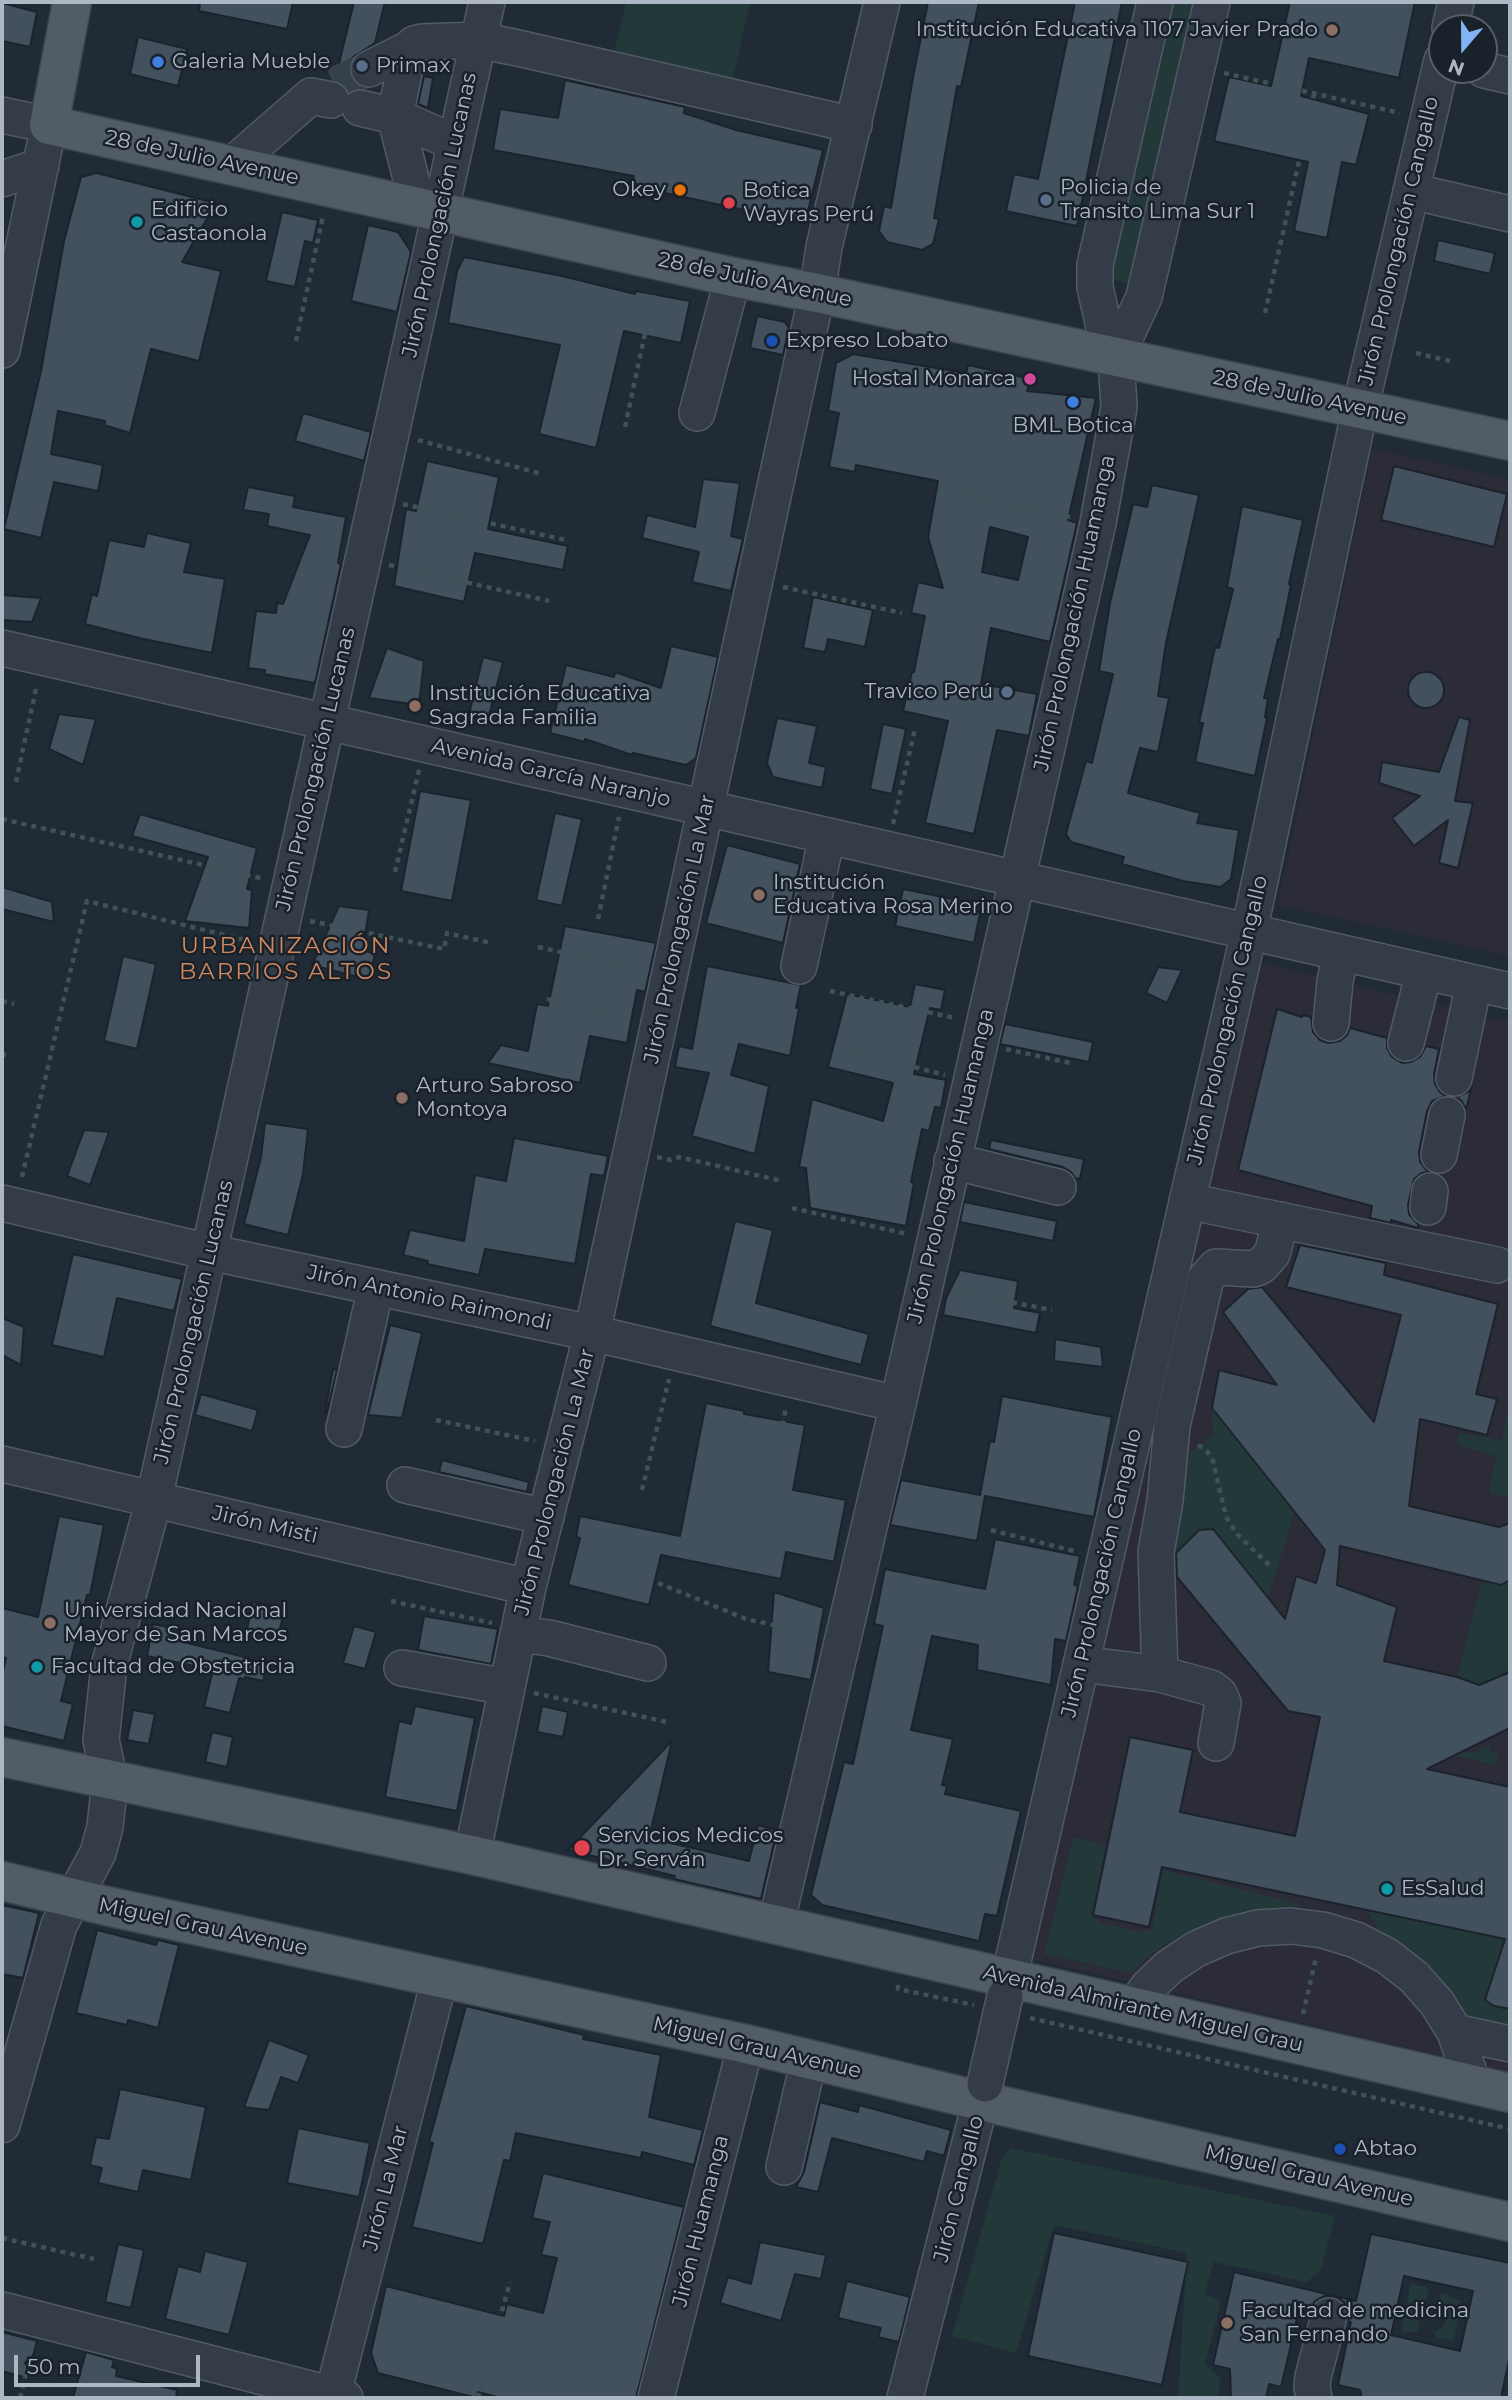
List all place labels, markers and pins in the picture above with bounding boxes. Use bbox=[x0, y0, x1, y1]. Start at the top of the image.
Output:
place label: Institución Educativa 1107 Javier Prado bbox=[916, 17, 1318, 43]
marker: Institución Educativa 1107 Javier Prado bbox=[1324, 22, 1340, 38]
place label: Galeria Mueble bbox=[172, 49, 330, 75]
place label: Primax bbox=[376, 53, 450, 79]
marker: Galeria Mueble bbox=[150, 54, 166, 70]
marker: Primax bbox=[354, 58, 370, 74]
place label: Policia de Transito Lima Sur 1 bbox=[1060, 175, 1255, 225]
place label: Okey bbox=[612, 177, 666, 203]
place label: Botica Wayras Perú bbox=[743, 178, 874, 228]
marker: Okey bbox=[672, 182, 688, 198]
marker: Policia de Transito Lima Sur 1 bbox=[1038, 192, 1054, 208]
marker: Botica Wayras Perú bbox=[721, 195, 737, 211]
place label: Edificio Castaonola bbox=[151, 197, 267, 247]
marker: Edificio Castaonola bbox=[129, 214, 145, 230]
place label: Expreso Lobato bbox=[786, 328, 948, 354]
marker: Expreso Lobato bbox=[764, 333, 780, 349]
place label: Hostal Monarca bbox=[852, 366, 1016, 392]
marker: Hostal Monarca bbox=[1022, 371, 1038, 387]
marker: BML Botica bbox=[1065, 394, 1081, 410]
place label: BML Botica bbox=[1012, 413, 1134, 439]
place label: Travico Perú bbox=[864, 679, 993, 705]
place label: Institución Educativa Sagrada Familia bbox=[429, 681, 651, 731]
marker: Travico Perú bbox=[999, 684, 1015, 700]
marker: Institución Educativa Sagrada Familia bbox=[407, 698, 423, 714]
place label: Institución Educativa Rosa Merino bbox=[773, 870, 1013, 920]
marker: Institución Educativa Rosa Merino bbox=[751, 887, 767, 903]
place label: Arturo Sabroso Montoya bbox=[416, 1073, 574, 1123]
marker: Arturo Sabroso Montoya bbox=[394, 1090, 410, 1106]
place label: Universidad Nacional Mayor de San Marcos bbox=[64, 1598, 287, 1648]
marker: Universidad Nacional Mayor de San Marcos bbox=[42, 1615, 58, 1631]
place label: Facultad de Obstetricia bbox=[51, 1654, 295, 1680]
marker: Facultad de Obstetricia bbox=[29, 1659, 45, 1675]
place label: Servicios Medicos Dr. Serván bbox=[598, 1823, 783, 1873]
marker: Servicios Medicos Dr. Serván bbox=[572, 1838, 592, 1858]
place label: EsSalud bbox=[1401, 1876, 1484, 1902]
marker: EsSalud bbox=[1379, 1881, 1395, 1897]
place label: Abtao bbox=[1354, 2136, 1417, 2162]
marker: Abtao bbox=[1332, 2141, 1348, 2157]
place label: Facultad de medicina San Fernando bbox=[1241, 2298, 1469, 2348]
marker: Facultad de medicina San Fernando bbox=[1219, 2315, 1235, 2331]

